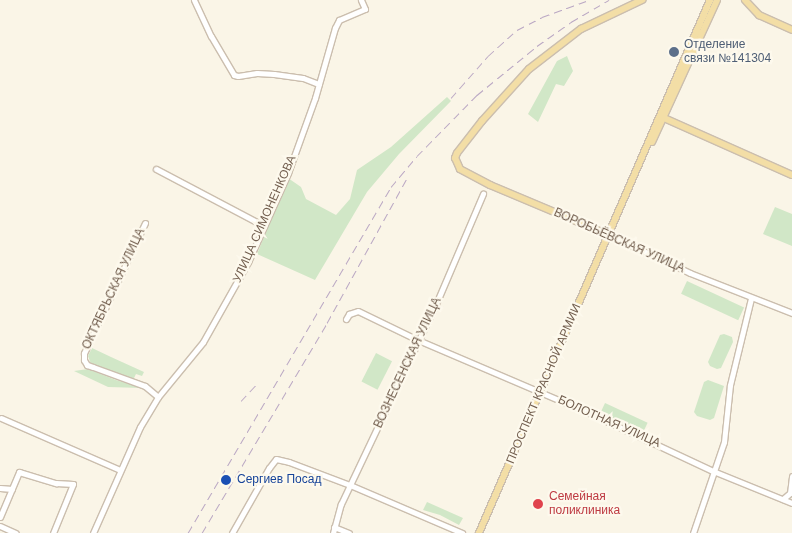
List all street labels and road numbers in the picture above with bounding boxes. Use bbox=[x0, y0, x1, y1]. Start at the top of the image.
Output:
street label: УЛИЦА СИМОНЕНКОВА bbox=[230, 153, 300, 285]
street label: ВОРОБЬЁВСКАЯ УЛИЦА bbox=[551, 206, 687, 276]
street label: ОКТЯБРЬСКАЯ УЛИЦА bbox=[80, 226, 148, 352]
street label: ВОЗНЕСЕНСКАЯ УЛИЦА bbox=[371, 295, 445, 431]
street label: ПРОСПЕКТ КРАСНОЙ АРМИИ bbox=[504, 302, 584, 466]
street label: БОЛОТНАЯ УЛИЦА bbox=[555, 393, 663, 451]

